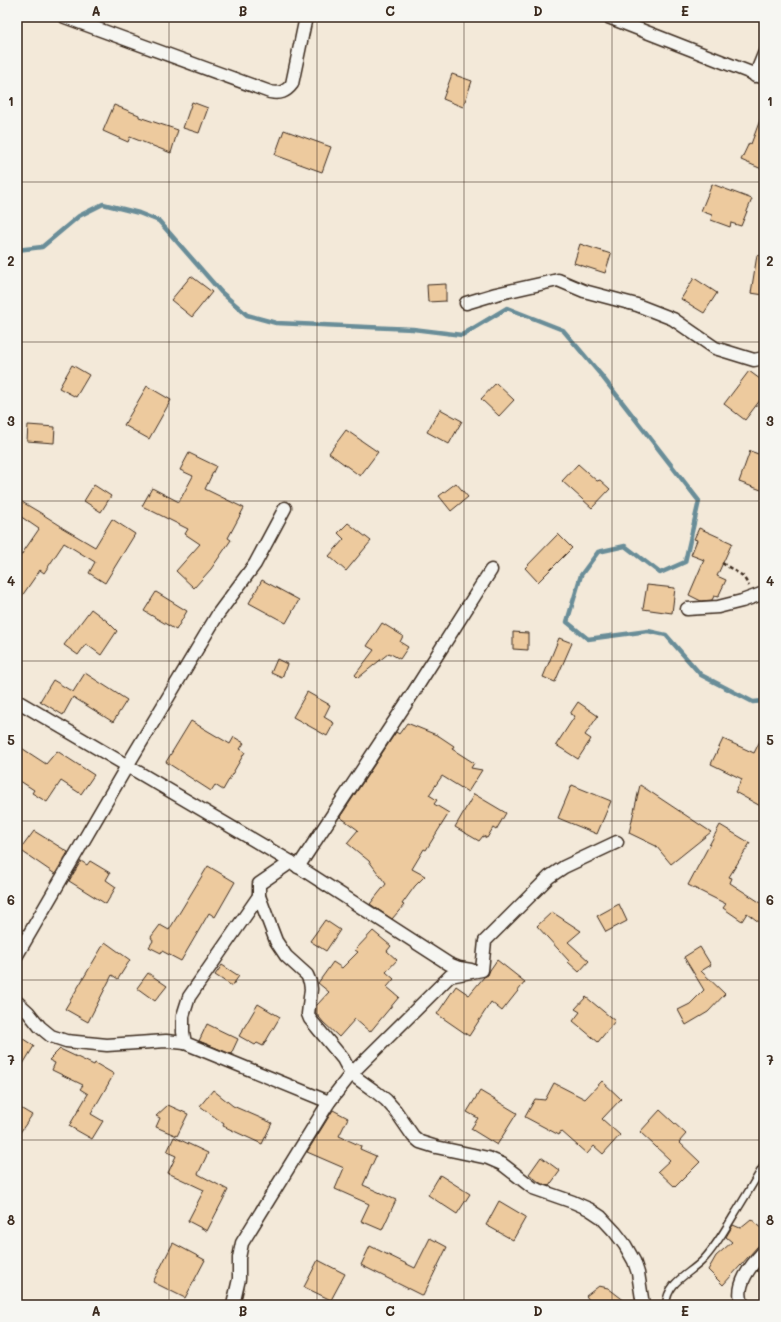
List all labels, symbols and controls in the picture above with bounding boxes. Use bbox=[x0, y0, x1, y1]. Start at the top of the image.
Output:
text: A bbox=[91, 2, 101, 19]
text: B bbox=[239, 2, 248, 19]
text: C bbox=[385, 2, 395, 19]
text: D bbox=[533, 2, 543, 19]
text: E bbox=[681, 2, 689, 19]
text: 1 bbox=[8, 92, 14, 109]
text: 1 bbox=[767, 92, 773, 109]
text: 2 bbox=[7, 252, 15, 269]
text: 2 bbox=[766, 252, 774, 269]
text: 3 bbox=[7, 412, 15, 429]
text: 3 bbox=[766, 412, 774, 429]
text: 4 bbox=[7, 572, 15, 589]
text: 4 bbox=[766, 572, 774, 589]
text: 5 bbox=[7, 731, 15, 748]
text: 5 bbox=[766, 731, 774, 748]
text: 6 bbox=[7, 891, 15, 908]
text: 6 bbox=[766, 891, 774, 908]
text: 7 bbox=[7, 1051, 15, 1068]
text: 7 bbox=[766, 1051, 774, 1068]
text: 8 bbox=[7, 1211, 15, 1228]
text: 8 bbox=[766, 1211, 774, 1228]
text: A bbox=[91, 1302, 101, 1319]
text: B bbox=[239, 1302, 248, 1319]
text: C bbox=[385, 1302, 395, 1319]
text: D bbox=[533, 1302, 543, 1319]
text: E bbox=[681, 1302, 689, 1319]

